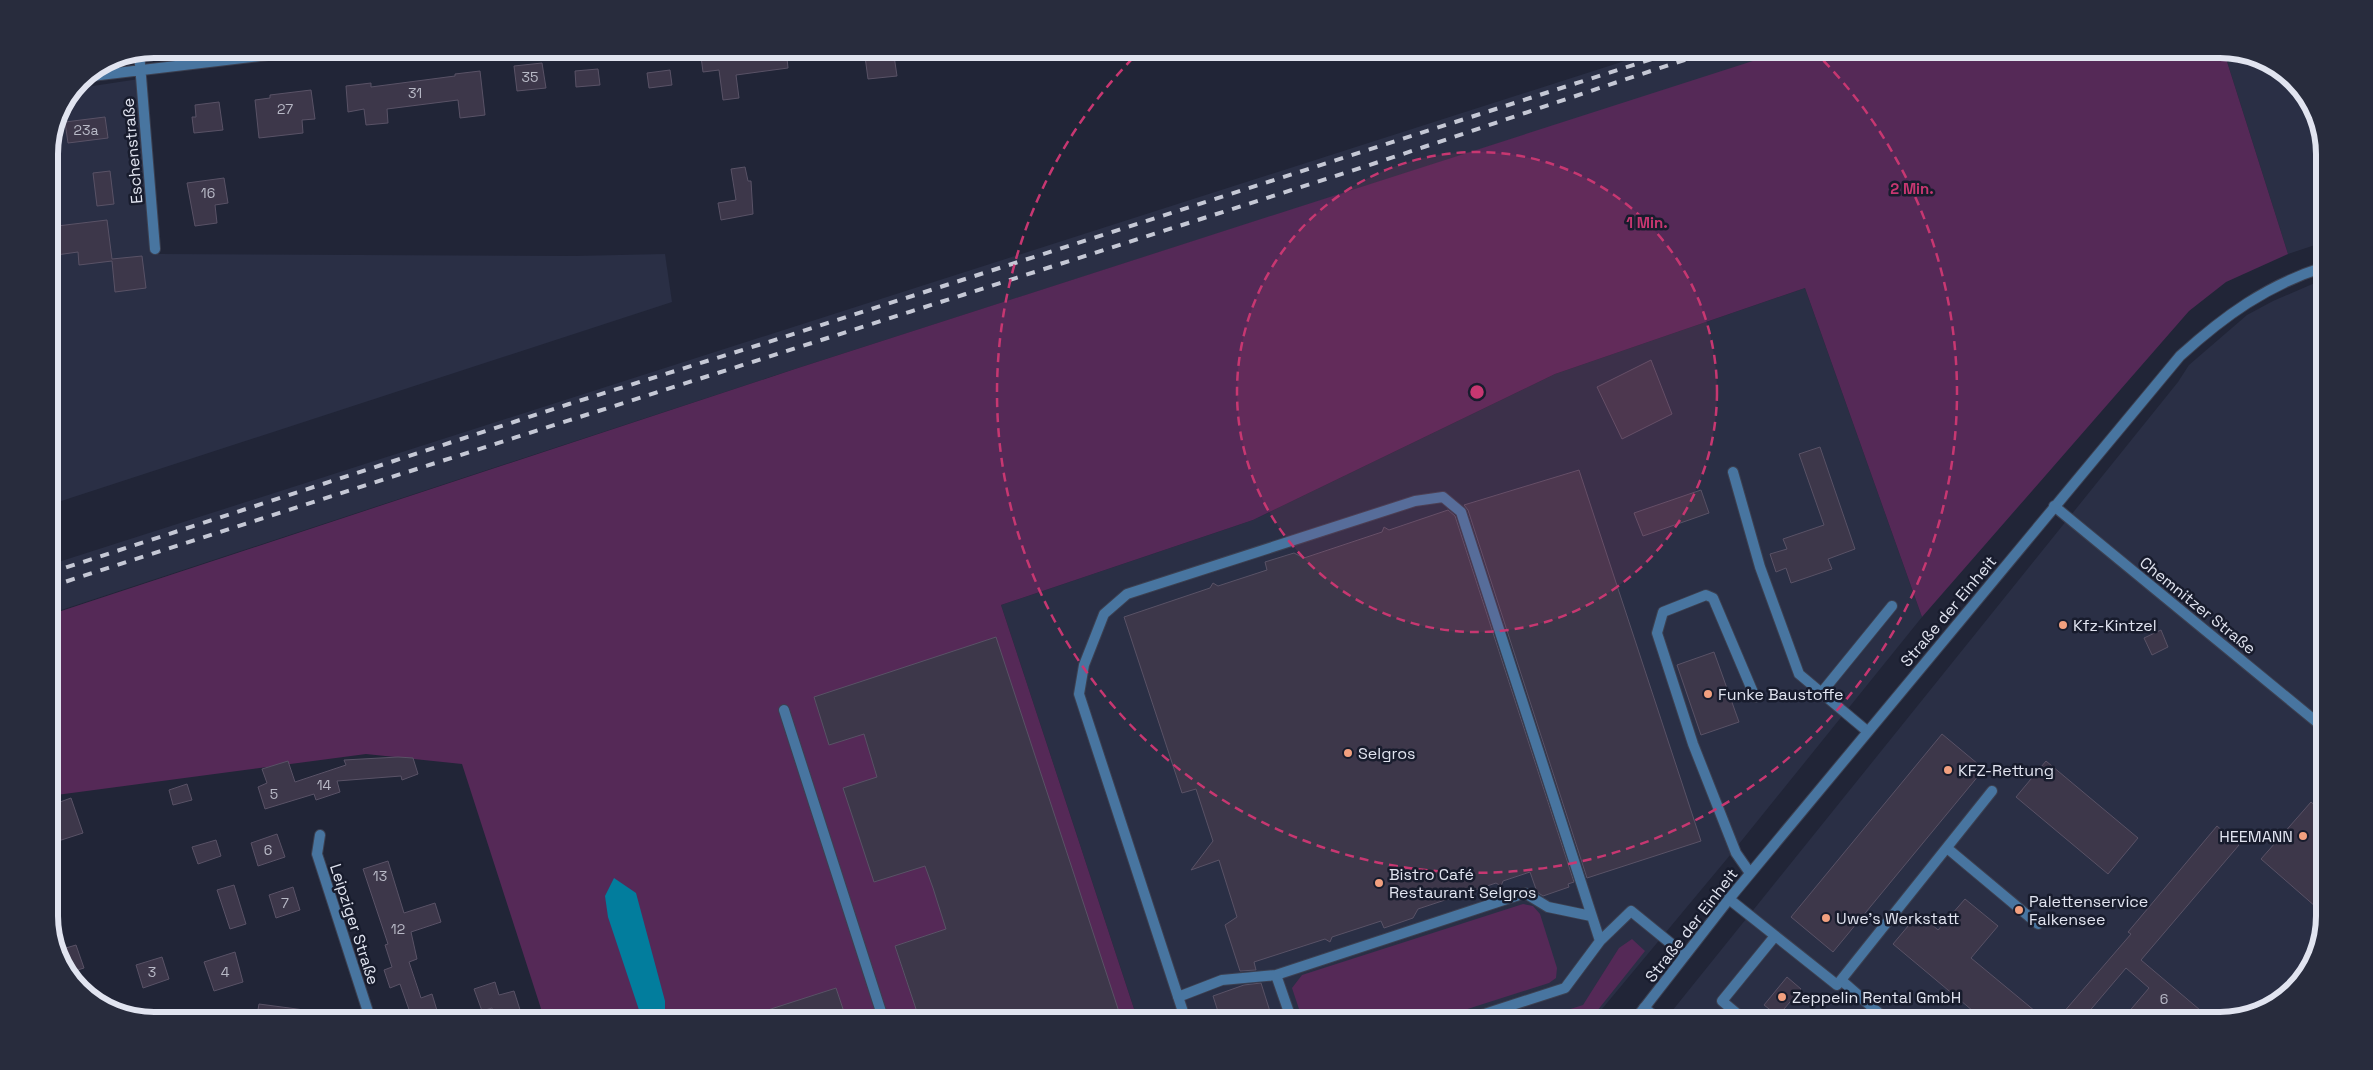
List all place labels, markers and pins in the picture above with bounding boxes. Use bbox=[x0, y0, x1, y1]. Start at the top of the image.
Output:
centre of rings bbox=[1468, 383, 1486, 401]
place label: Kfz-Kintzel bbox=[2073, 615, 2157, 636]
marker: Kfz-Kintzel bbox=[2057, 619, 2069, 631]
place label: Funke Baustoffe bbox=[1718, 684, 1844, 705]
marker: Funke Baustoffe bbox=[1702, 688, 1714, 700]
place label: Selgros bbox=[1358, 743, 1416, 764]
marker: Selgros bbox=[1342, 747, 1354, 759]
place label: KFZ-Rettung bbox=[1958, 760, 2054, 781]
marker: KFZ-Rettung bbox=[1942, 764, 1954, 776]
place label: HEEMANN bbox=[2219, 826, 2293, 847]
marker: HEEMANN bbox=[2297, 830, 2309, 842]
place label: Bistro Café Restaurant Selgros bbox=[1389, 864, 1536, 903]
marker: Bistro Café Restaurant Selgros bbox=[1373, 877, 1385, 889]
place label: Palettenservice Falkensee bbox=[2029, 891, 2148, 930]
marker: Palettenservice Falkensee bbox=[2013, 904, 2025, 916]
place label: Uwe's Werkstatt bbox=[1836, 908, 1960, 929]
marker: Uwe's Werkstatt bbox=[1820, 912, 1832, 924]
place label: Zeppelin Rental GmbH bbox=[1792, 987, 1961, 1008]
marker: Zeppelin Rental GmbH bbox=[1776, 991, 1788, 1003]

